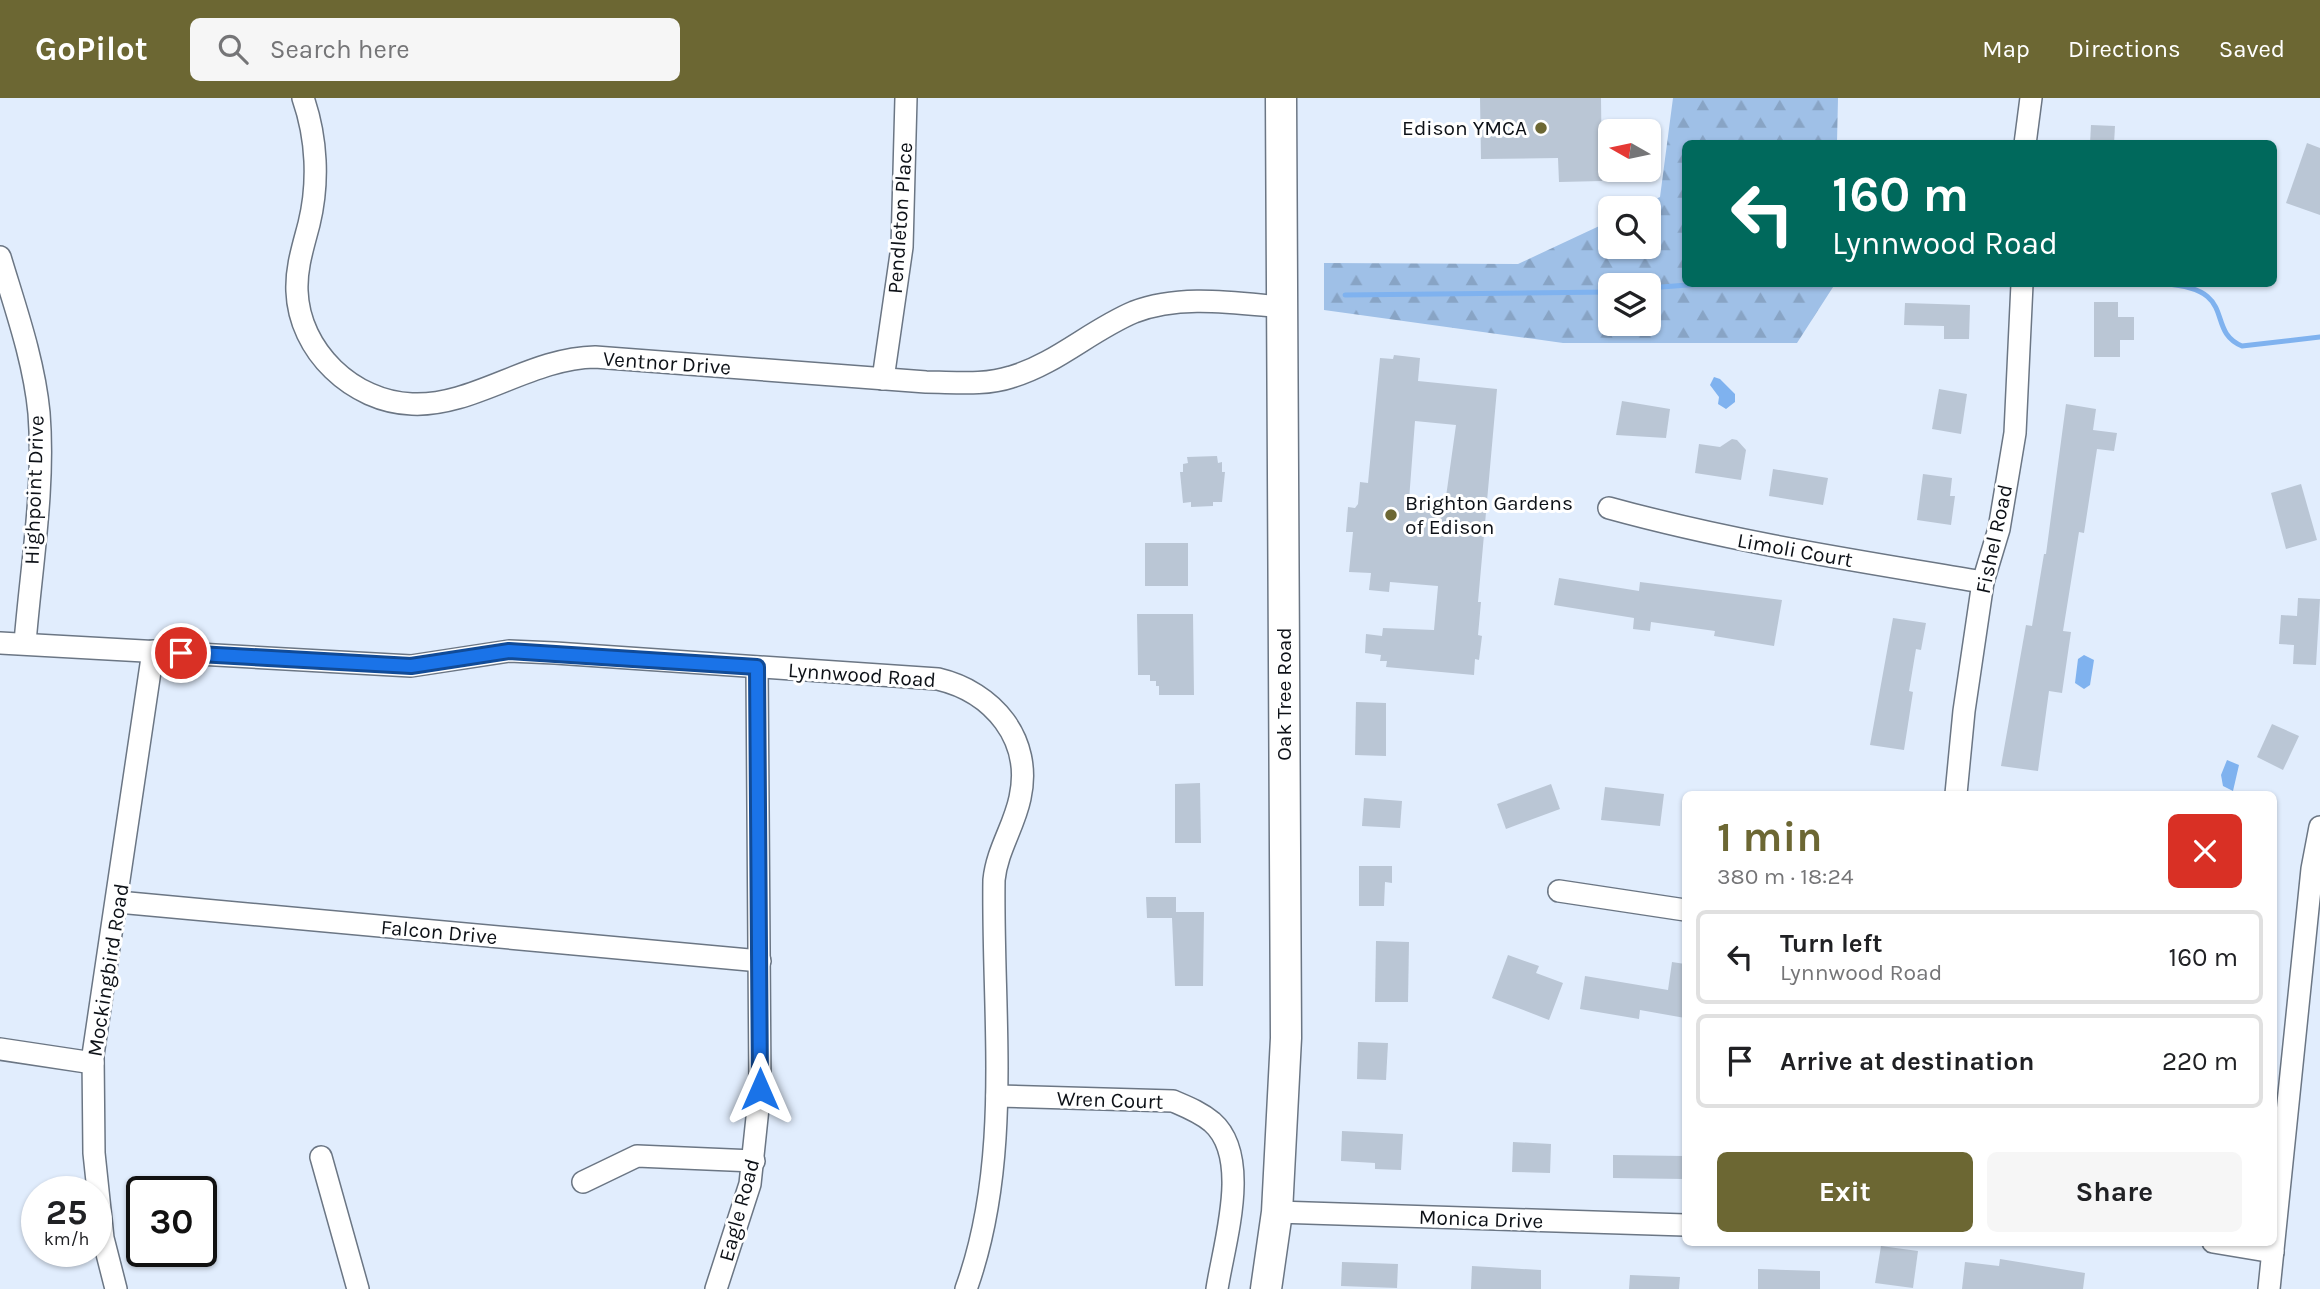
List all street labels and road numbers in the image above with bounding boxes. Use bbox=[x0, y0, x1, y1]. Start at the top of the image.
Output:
street label: Pendleton Place bbox=[883, 141, 917, 295]
street label: Ventnor Drive bbox=[602, 347, 732, 379]
street label: Highpoint Drive bbox=[19, 415, 49, 565]
street label: Fishel Road bbox=[1971, 482, 2017, 596]
street label: Limoli Court bbox=[1735, 528, 1855, 572]
street label: Oak Tree Road bbox=[1272, 627, 1296, 761]
street label: Lynnwood Road bbox=[787, 658, 937, 692]
street label: Mockingbird Road bbox=[82, 882, 134, 1058]
street label: Falcon Drive bbox=[380, 915, 498, 949]
street label: Wren Court bbox=[1056, 1086, 1164, 1114]
street label: Eagle Road bbox=[714, 1156, 764, 1264]
street label: Monica Drive bbox=[1418, 1205, 1544, 1233]

